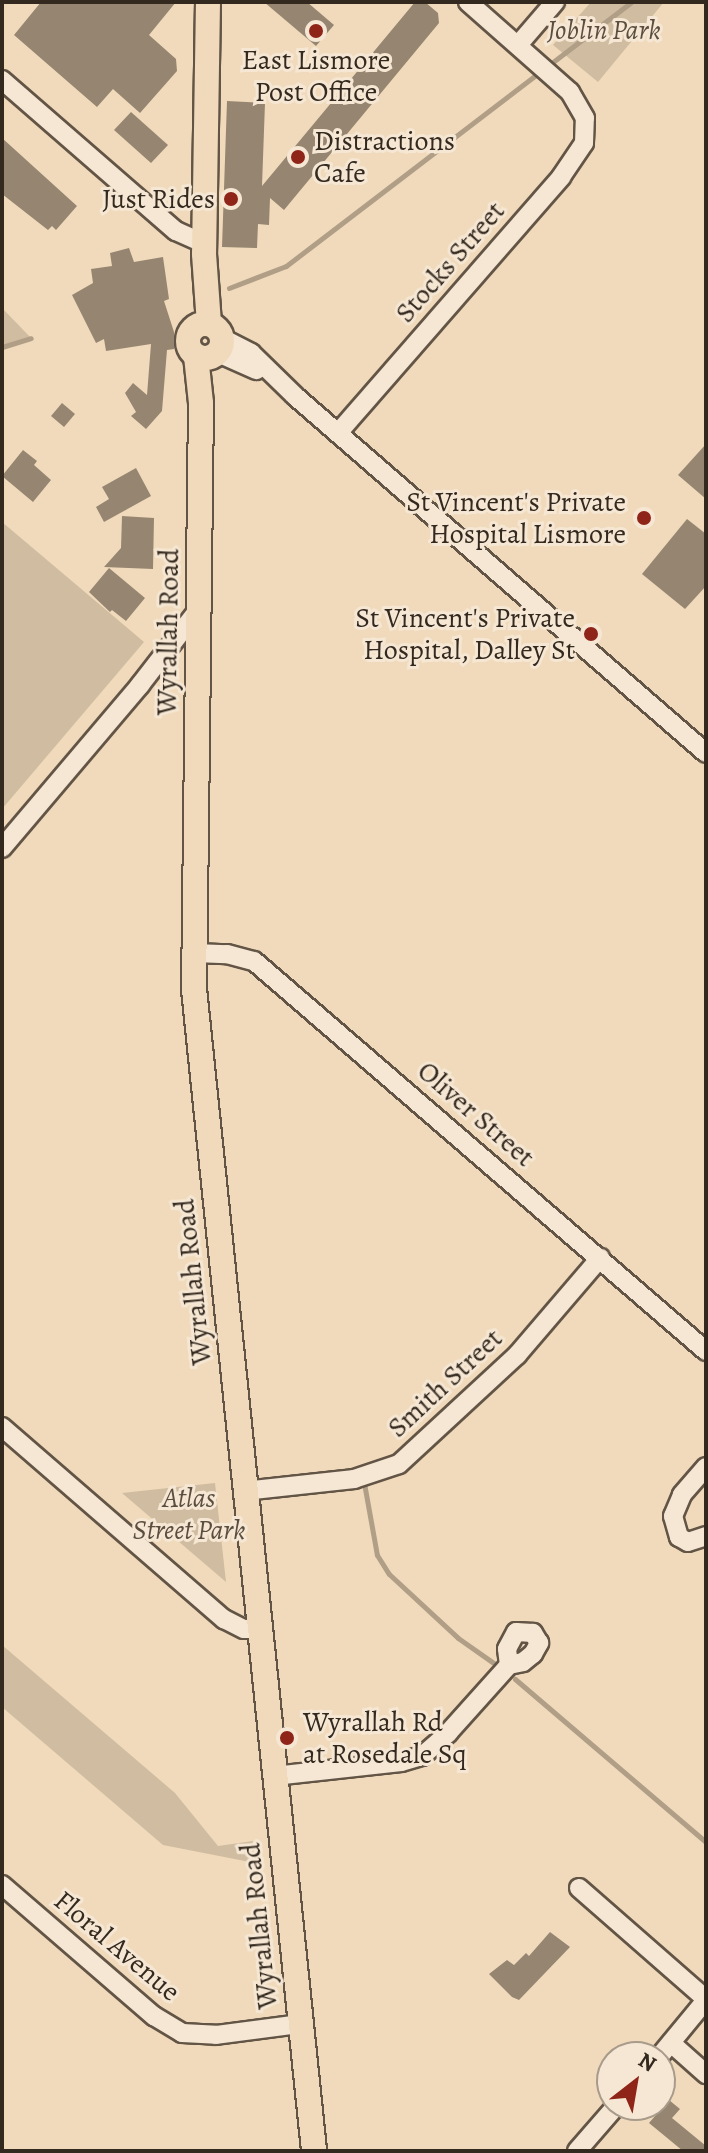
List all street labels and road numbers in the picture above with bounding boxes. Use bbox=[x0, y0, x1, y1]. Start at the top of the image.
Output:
street label: Stocks Street bbox=[388, 195, 512, 329]
street label: Wyrallah Road bbox=[150, 548, 186, 716]
street label: Oliver Street bbox=[411, 1054, 541, 1174]
street label: Wyrallah Road bbox=[168, 1197, 218, 1367]
street label: Smith Street bbox=[381, 1321, 509, 1445]
street label: Wyrallah Road bbox=[234, 1841, 284, 2011]
street label: Floral Avenue bbox=[47, 1884, 187, 2008]

